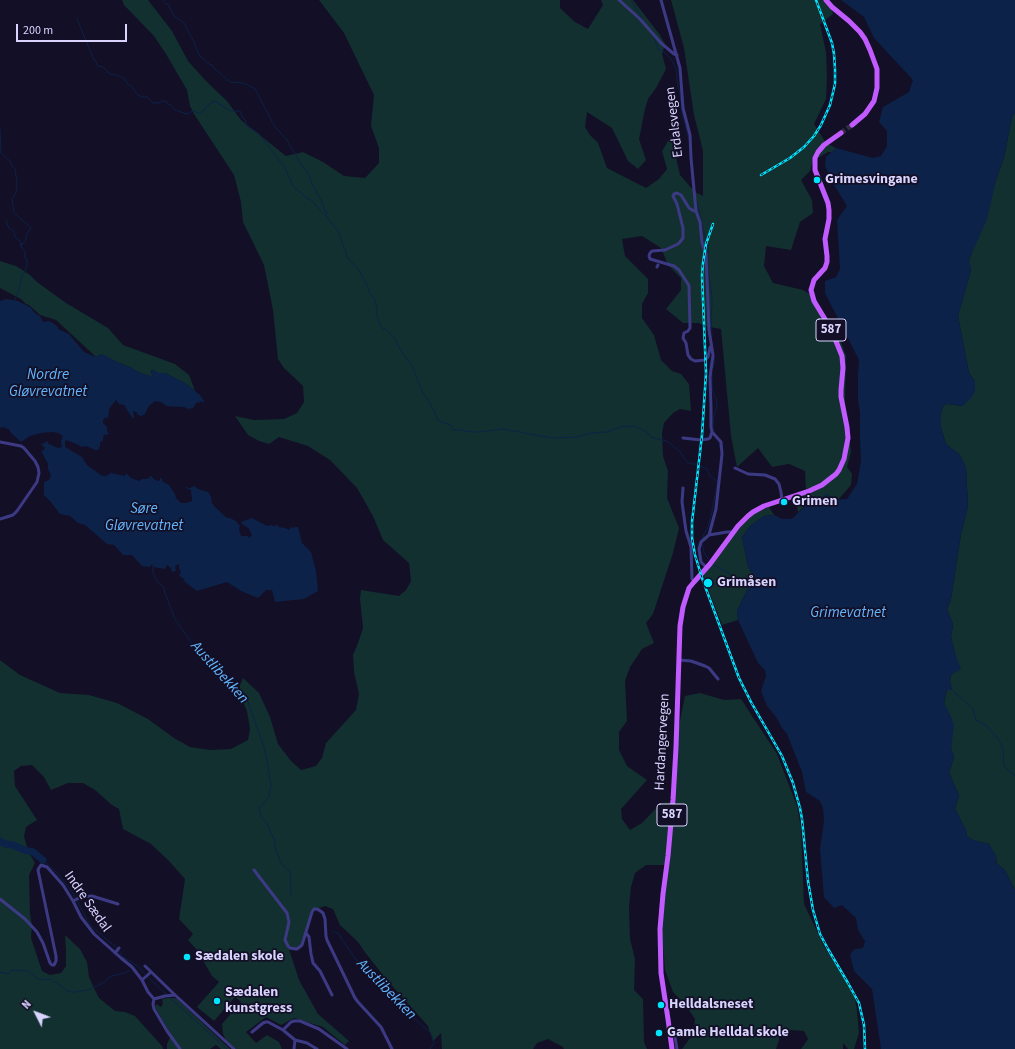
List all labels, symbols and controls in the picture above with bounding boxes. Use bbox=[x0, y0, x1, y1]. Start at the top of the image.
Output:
scale bar bbox=[18, 16, 129, 42]
text: 200 m bbox=[23, 22, 53, 39]
street label: Erdalsvegen bbox=[662, 86, 688, 158]
place label: Grimesvingane bbox=[825, 172, 918, 188]
marker: Grimesvingane bbox=[812, 175, 822, 185]
road number: 587 bbox=[816, 319, 846, 341]
water label: Nordre Gløvrevatnet bbox=[9, 367, 87, 402]
place label: Grimen bbox=[792, 494, 838, 510]
marker: Grimen bbox=[779, 497, 789, 507]
water label: Søre Gløvrevatnet bbox=[105, 501, 183, 536]
place label: Grimåsen bbox=[717, 575, 776, 591]
marker: Grimåsen bbox=[702, 577, 714, 589]
water label: Grimevatnet bbox=[810, 605, 886, 623]
water label: Austlibekken bbox=[186, 638, 252, 708]
street label: Hardangervegen bbox=[652, 693, 674, 791]
road number: 587 bbox=[657, 804, 687, 826]
street label: Indre Sædal bbox=[60, 868, 114, 936]
place label: Sædalen skole bbox=[195, 949, 284, 965]
marker: Sædalen skole bbox=[182, 952, 192, 962]
water label: Austlibekken bbox=[352, 956, 420, 1024]
place label: Sædalen kunstgress bbox=[225, 985, 292, 1018]
north arrow bbox=[16, 993, 56, 1033]
marker: Sædalen kunstgress bbox=[212, 996, 222, 1006]
text: N bbox=[19, 997, 35, 1012]
place label: Helldalsneset bbox=[669, 997, 753, 1013]
marker: Helldalsneset bbox=[656, 1000, 666, 1010]
place label: Gamle Helldal skole bbox=[667, 1025, 789, 1041]
marker: Gamle Helldal skole bbox=[654, 1028, 664, 1038]

